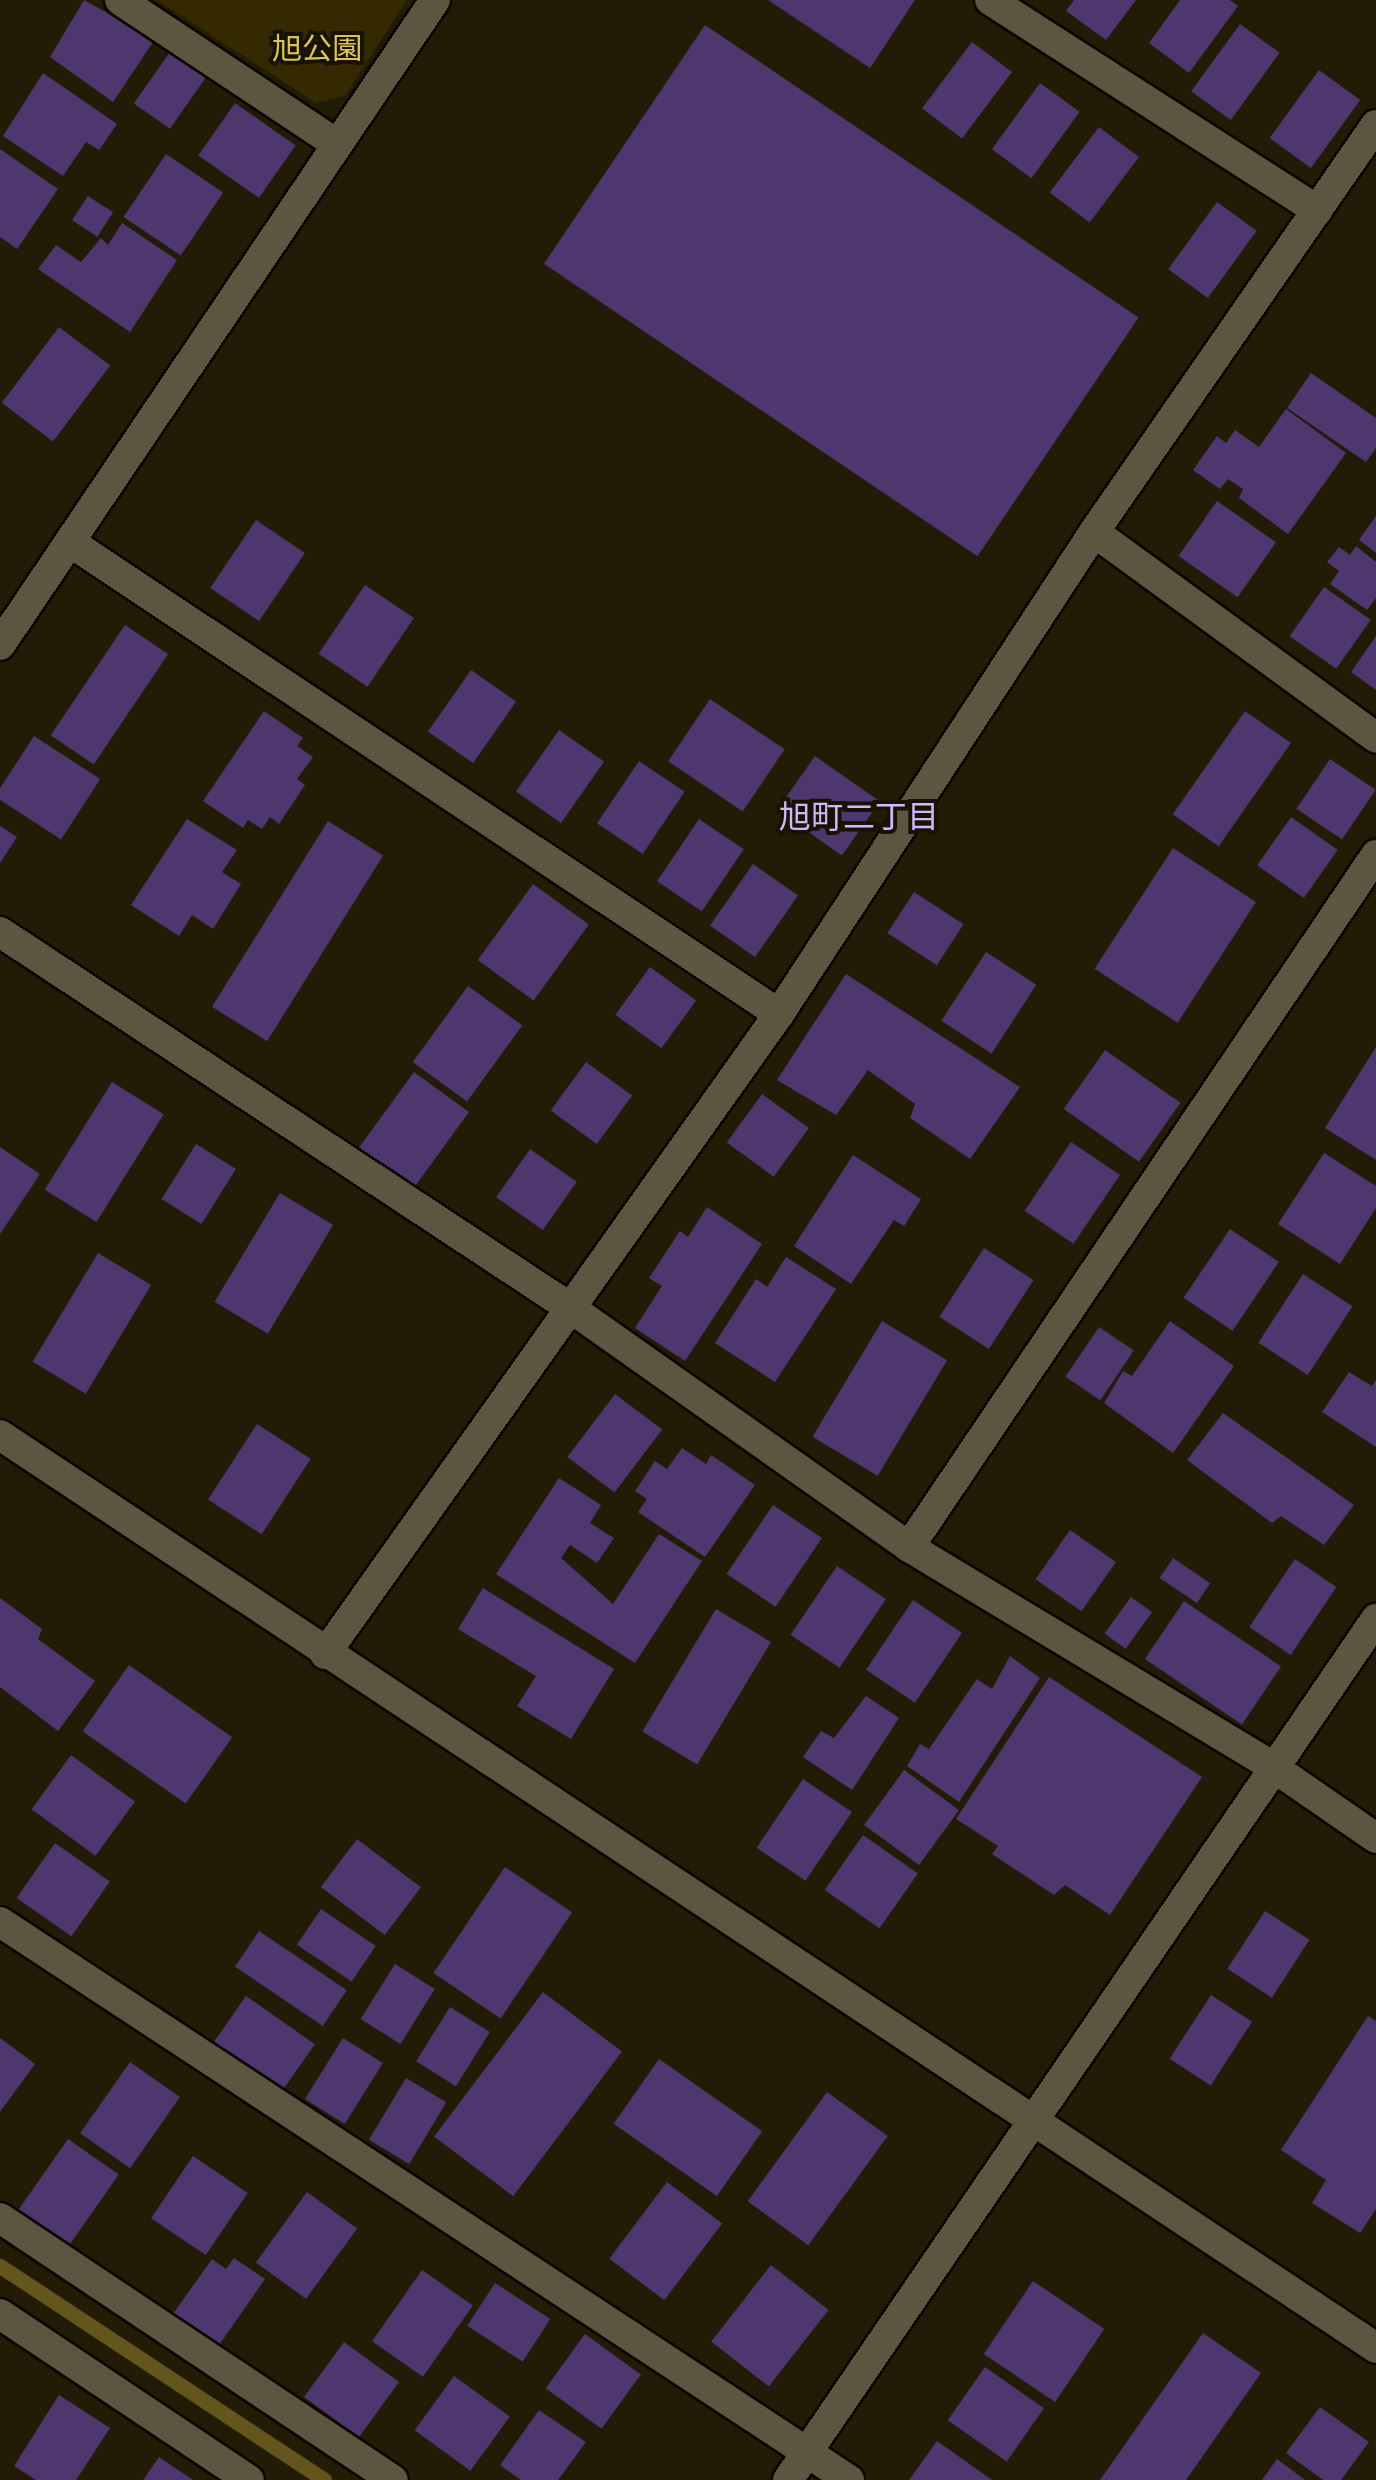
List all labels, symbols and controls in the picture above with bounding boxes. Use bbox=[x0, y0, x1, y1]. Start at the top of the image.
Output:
park label: 旭公園 bbox=[272, 30, 362, 66]
district label: 旭町二丁目 bbox=[779, 798, 939, 836]

